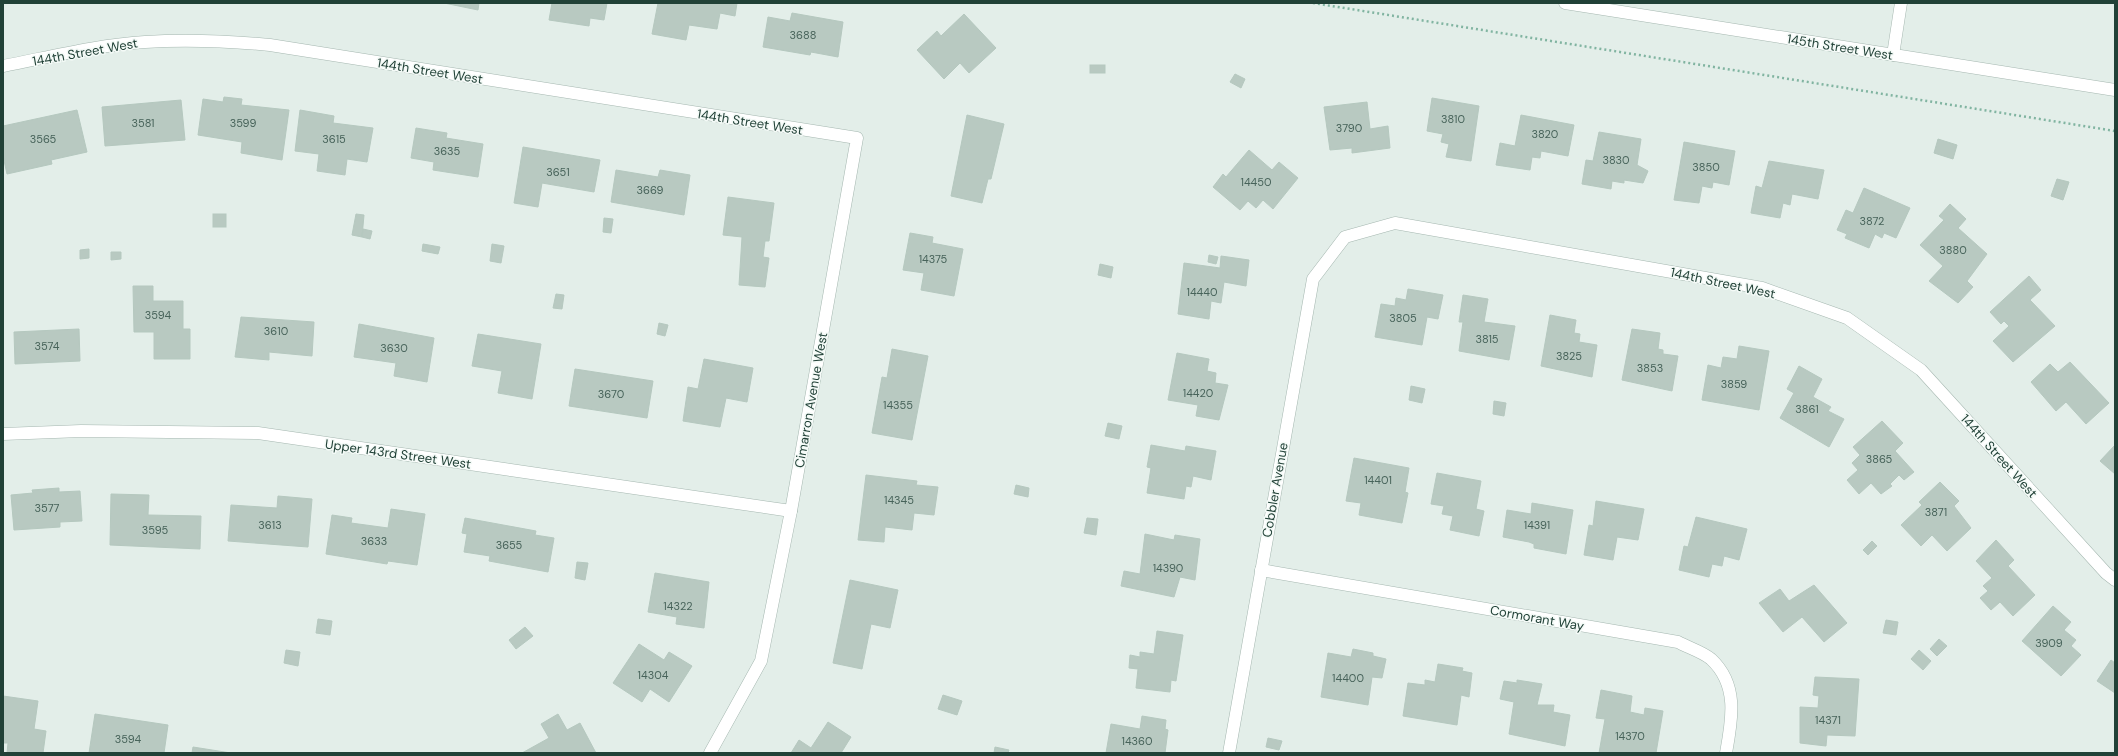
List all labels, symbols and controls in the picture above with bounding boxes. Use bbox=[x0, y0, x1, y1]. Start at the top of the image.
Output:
house number: 3688 bbox=[790, 28, 816, 42]
street label: 145th Street West bbox=[1786, 30, 1894, 64]
street label: 144th Street West bbox=[31, 34, 139, 70]
street label: 144th Street West bbox=[376, 54, 484, 88]
street label: 144th Street West bbox=[696, 105, 804, 139]
house number: 3810 bbox=[1441, 112, 1465, 126]
house number: 3581 bbox=[131, 116, 155, 130]
house number: 3599 bbox=[230, 116, 256, 130]
house number: 3790 bbox=[1336, 121, 1362, 135]
house number: 3820 bbox=[1532, 127, 1558, 141]
house number: 3565 bbox=[30, 132, 57, 146]
house number: 3615 bbox=[322, 132, 346, 146]
house number: 3635 bbox=[434, 144, 461, 158]
house number: 3830 bbox=[1602, 153, 1630, 167]
house number: 3850 bbox=[1692, 160, 1720, 174]
house number: 3651 bbox=[546, 165, 570, 179]
house number: 14450 bbox=[1240, 175, 1272, 189]
house number: 3669 bbox=[636, 183, 664, 197]
house number: 3872 bbox=[1860, 214, 1884, 228]
house number: 3880 bbox=[1939, 243, 1967, 257]
house number: 14375 bbox=[919, 252, 948, 266]
street label: 144th Street West bbox=[1669, 264, 1777, 302]
house number: 14440 bbox=[1187, 285, 1218, 299]
house number: 3594 bbox=[145, 308, 172, 322]
house number: 3805 bbox=[1389, 311, 1417, 325]
house number: 3610 bbox=[264, 324, 288, 338]
street label: Cimarron Avenue West bbox=[791, 331, 831, 469]
house number: 3815 bbox=[1475, 332, 1499, 346]
house number: 3574 bbox=[35, 339, 60, 353]
house number: 3630 bbox=[380, 341, 408, 355]
house number: 3825 bbox=[1556, 349, 1582, 363]
house number: 3853 bbox=[1637, 361, 1663, 375]
house number: 3859 bbox=[1721, 377, 1747, 391]
house number: 14420 bbox=[1183, 386, 1213, 400]
house number: 3670 bbox=[598, 387, 624, 401]
house number: 14355 bbox=[883, 398, 913, 412]
house number: 3861 bbox=[1795, 402, 1819, 416]
street label: 144th Street West bbox=[1957, 411, 2041, 501]
street label: Upper 143rd Street West bbox=[324, 435, 472, 473]
street label: Cobbler Avenue bbox=[1258, 441, 1292, 539]
house number: 3865 bbox=[1866, 452, 1893, 466]
house number: 14401 bbox=[1364, 473, 1392, 487]
house number: 14345 bbox=[884, 493, 914, 507]
house number: 3577 bbox=[35, 501, 60, 515]
house number: 3871 bbox=[1925, 505, 1947, 519]
house number: 3613 bbox=[258, 518, 282, 532]
house number: 14391 bbox=[1524, 518, 1550, 532]
house number: 3595 bbox=[142, 523, 169, 537]
house number: 3633 bbox=[361, 534, 387, 548]
house number: 3655 bbox=[496, 538, 523, 552]
house number: 14390 bbox=[1153, 561, 1183, 575]
house number: 14322 bbox=[663, 599, 693, 613]
street label: Cormorant Way bbox=[1489, 601, 1585, 635]
house number: 3909 bbox=[2035, 636, 2063, 650]
house number: 14304 bbox=[638, 668, 669, 682]
house number: 14400 bbox=[1332, 671, 1364, 685]
house number: 14371 bbox=[1815, 713, 1841, 727]
house number: 14370 bbox=[1615, 729, 1645, 743]
house number: 3594 bbox=[115, 732, 142, 746]
house number: 14360 bbox=[1121, 734, 1153, 748]

